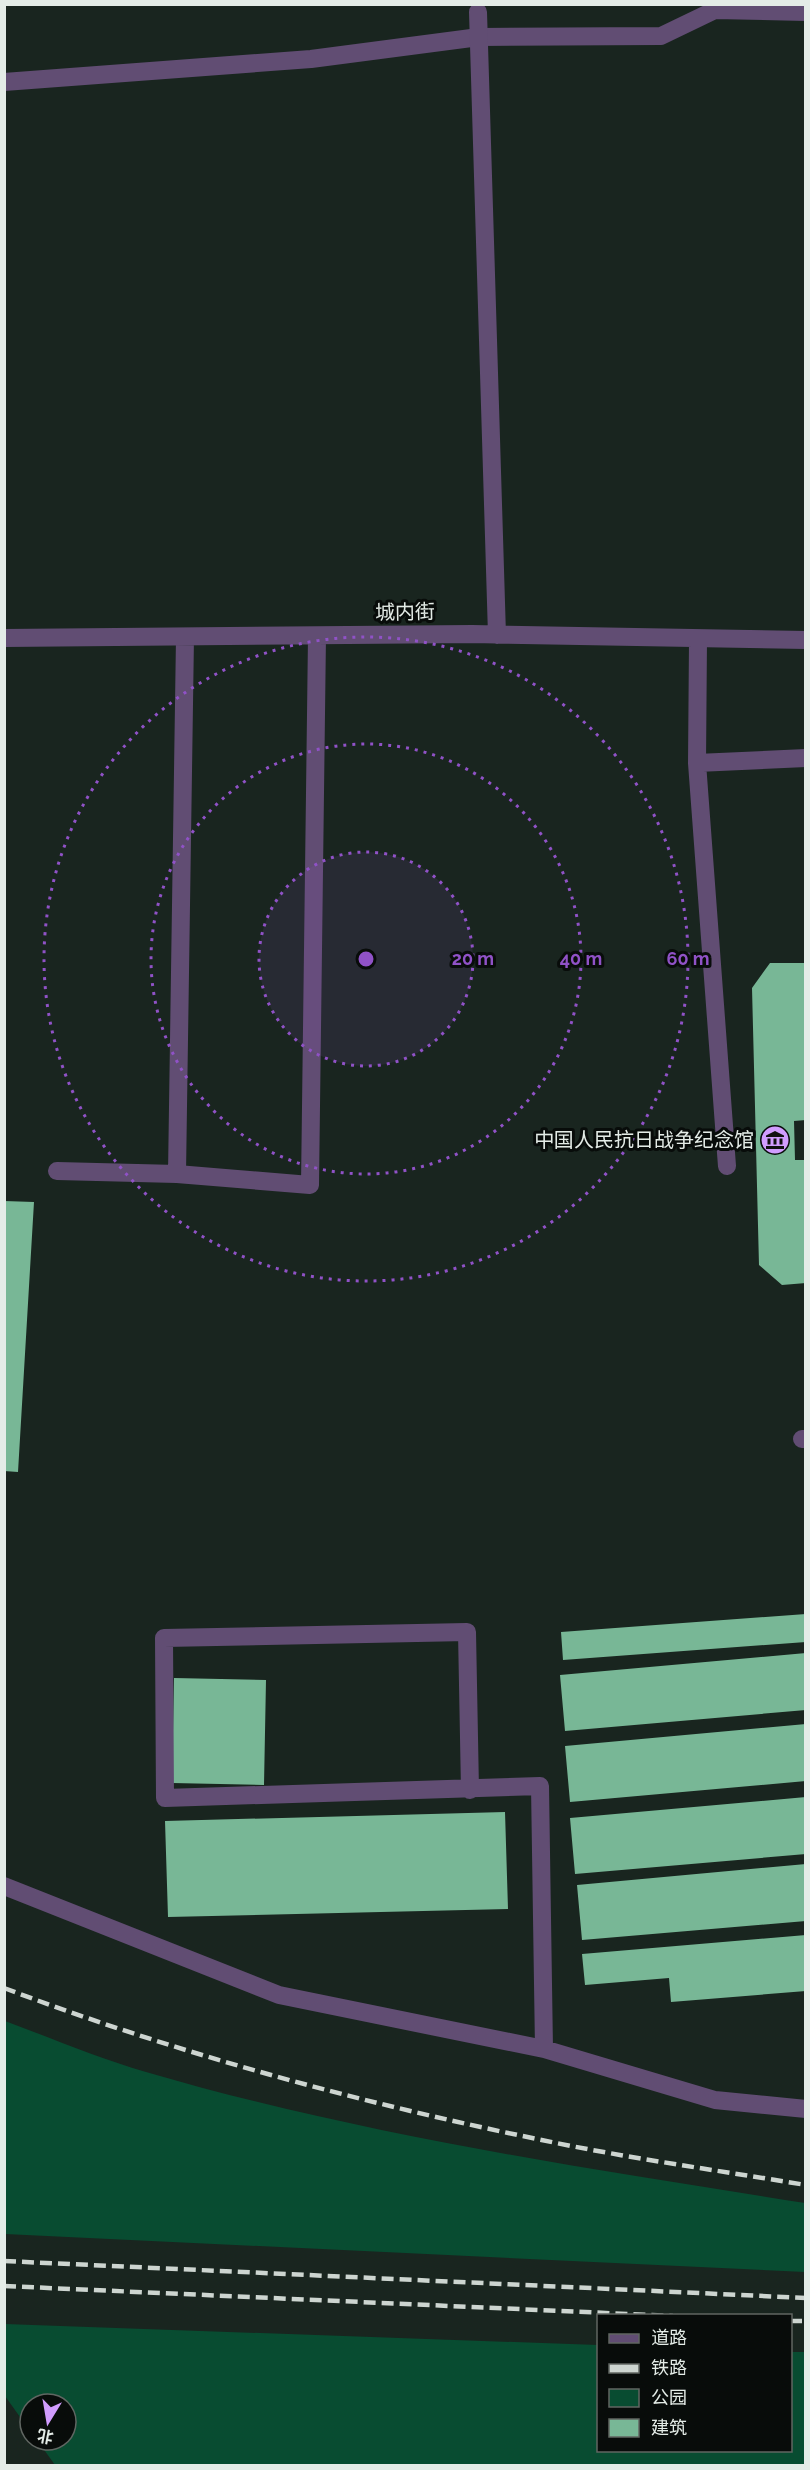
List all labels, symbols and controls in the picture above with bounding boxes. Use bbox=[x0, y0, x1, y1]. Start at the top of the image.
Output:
street label: 城内街 bbox=[375, 599, 435, 625]
text: 20 m bbox=[452, 948, 494, 969]
text: 40 m bbox=[560, 948, 602, 969]
text: 60 m bbox=[666, 948, 710, 969]
centre of rings bbox=[356, 949, 376, 969]
museum icon: 中国人民抗日战争纪念馆 bbox=[759, 1124, 791, 1156]
place label: 中国人民抗日战争纪念馆 bbox=[534, 1128, 754, 1152]
legend bbox=[597, 2314, 792, 2452]
text: 道路 bbox=[651, 2327, 687, 2348]
text: 铁路 bbox=[651, 2357, 687, 2378]
text: 公园 bbox=[651, 2387, 687, 2408]
north arrow bbox=[18, 2392, 78, 2452]
text: 建筑 bbox=[651, 2417, 687, 2438]
text: 北 bbox=[36, 2425, 55, 2447]

